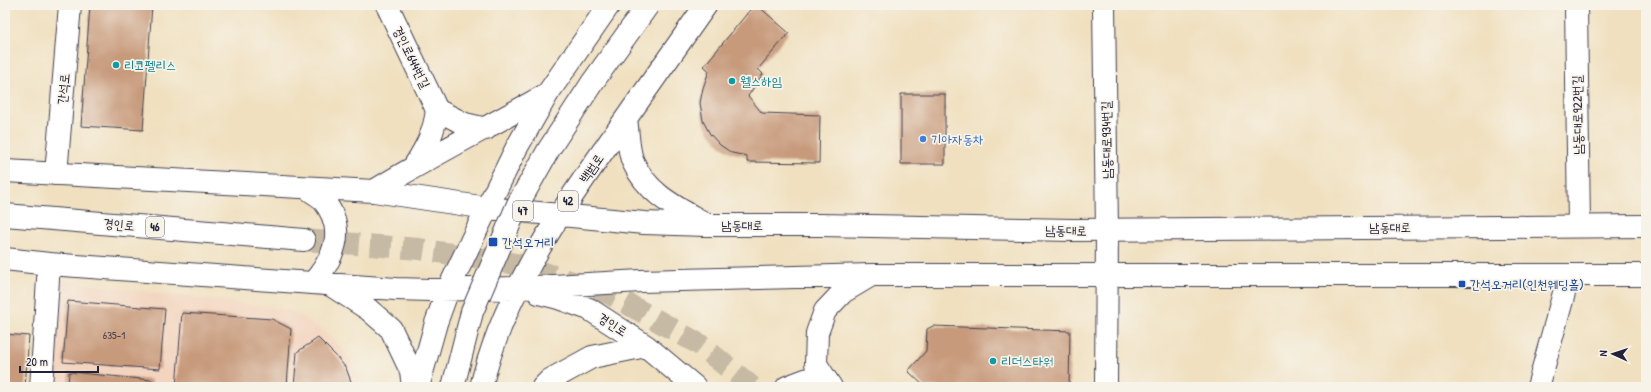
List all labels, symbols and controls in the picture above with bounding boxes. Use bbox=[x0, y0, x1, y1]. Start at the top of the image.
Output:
street label: 경인로644번길 bbox=[389, 23, 435, 91]
place label: 리코펠리스 bbox=[124, 56, 176, 74]
marker: 리코펠리스 bbox=[111, 60, 121, 70]
place label: 웰스하임 bbox=[740, 72, 782, 90]
street label: 간석로 bbox=[53, 73, 73, 105]
street label: 남동대로922번길 bbox=[1567, 75, 1587, 155]
marker: 웰스하임 bbox=[727, 76, 737, 86]
street label: 남동대로934번길 bbox=[1096, 101, 1116, 179]
place label: 기아자동차 bbox=[931, 130, 984, 148]
marker: 기아자동차 bbox=[918, 134, 928, 144]
street label: 백범로 bbox=[575, 150, 607, 186]
road number: 42 bbox=[558, 191, 578, 211]
road number: 47 bbox=[513, 201, 533, 221]
street label: 경인로 bbox=[103, 214, 135, 234]
street label: 남동대로 bbox=[721, 216, 763, 234]
road number: 46 bbox=[146, 217, 164, 237]
street label: 남동대로 bbox=[1369, 218, 1411, 236]
street label: 남동대로 bbox=[1045, 221, 1087, 239]
place label: 간석오거리 bbox=[502, 233, 554, 251]
marker: 간석오거리 bbox=[487, 236, 499, 248]
place label: 간석오거리(인천웨딩홀) bbox=[1470, 275, 1584, 293]
marker: 간석오거리(인천웨딩홀) bbox=[1457, 279, 1467, 289]
street label: 경인로 bbox=[595, 308, 631, 340]
house number: 635-1 bbox=[103, 328, 125, 342]
north arrow bbox=[1593, 334, 1633, 374]
scale bar bbox=[20, 348, 98, 374]
text: N bbox=[1596, 350, 1610, 357]
place label: 리더스타워 bbox=[1001, 352, 1053, 370]
text: 20 m bbox=[26, 353, 48, 370]
marker: 리더스타워 bbox=[988, 356, 998, 366]

